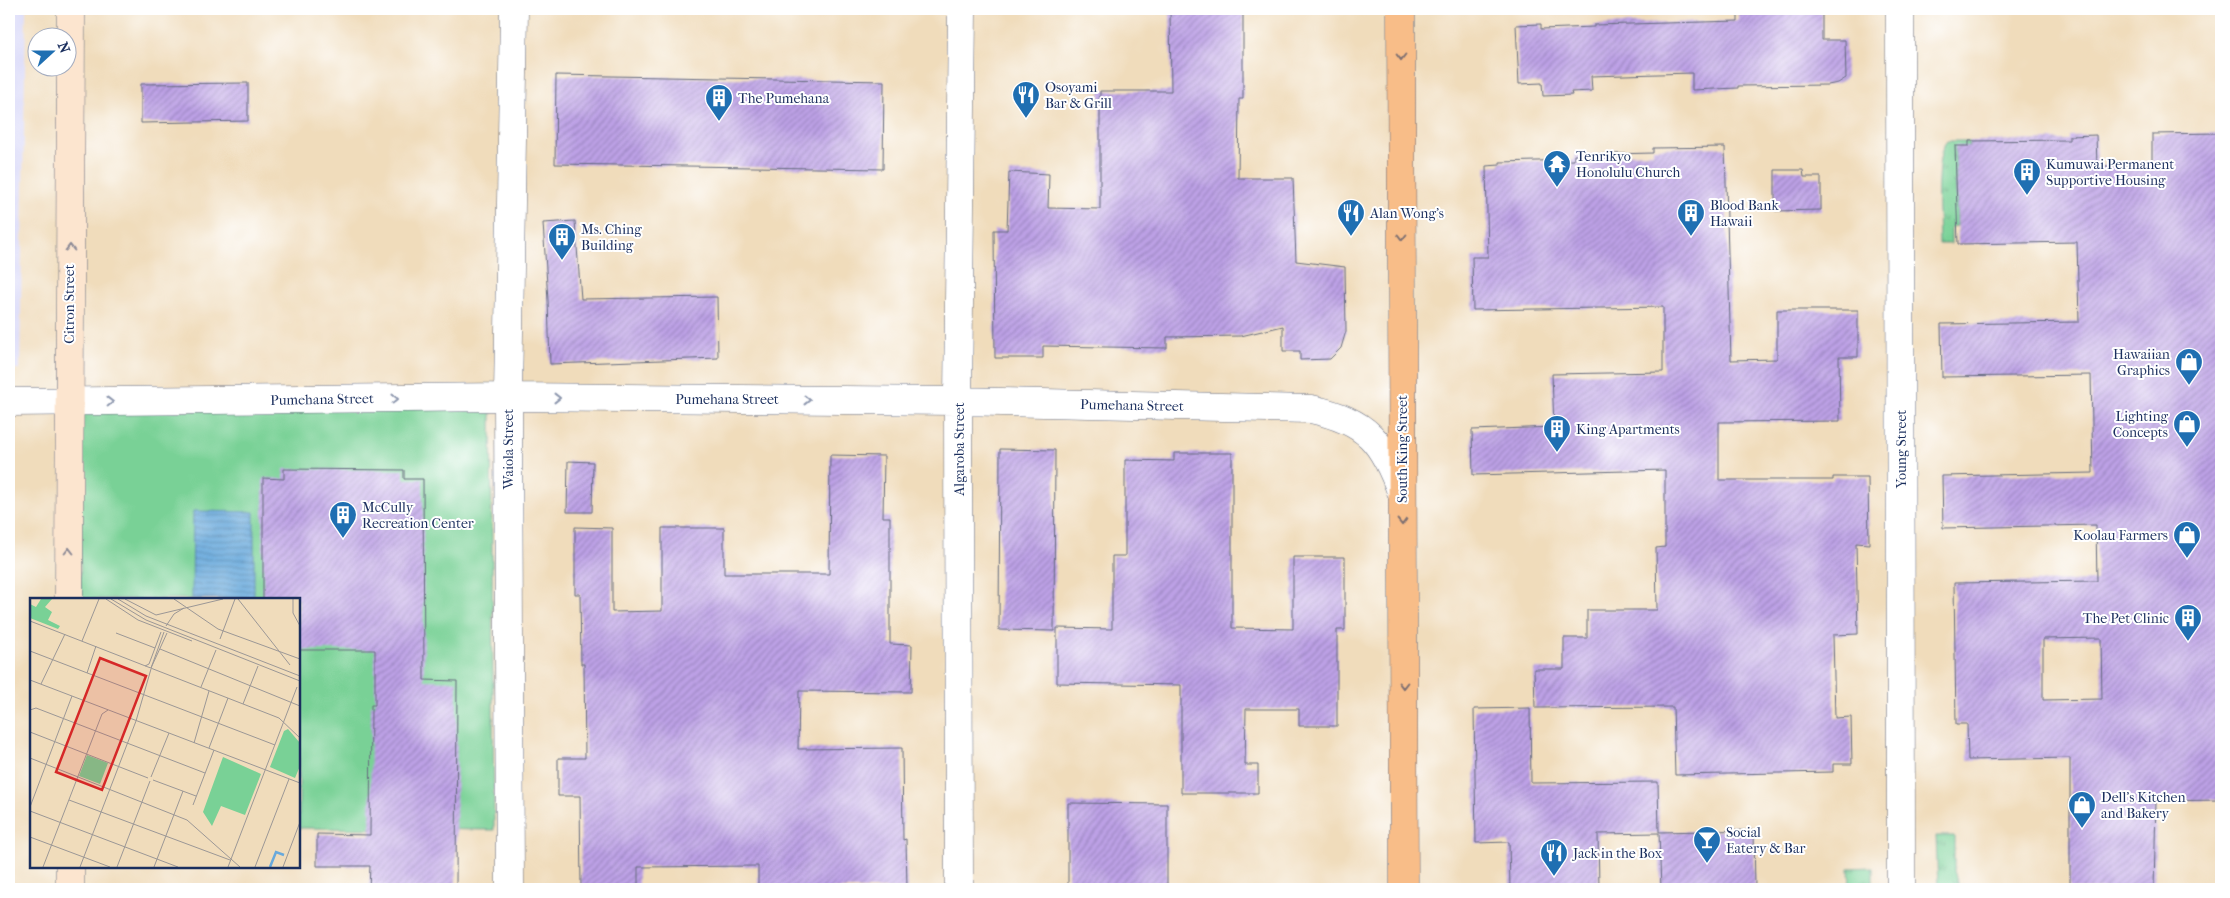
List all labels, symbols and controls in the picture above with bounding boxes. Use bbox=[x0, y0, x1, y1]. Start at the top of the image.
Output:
north arrow bbox=[28, 28, 78, 78]
text: N bbox=[54, 40, 74, 56]
one-way arrow bbox=[1396, 54, 1406, 62]
place label: Osoyami Bar & Grill bbox=[1045, 79, 1112, 112]
restaurant icon: Osoyami Bar & Grill bbox=[1011, 80, 1041, 119]
building icon: The Pumehana bbox=[704, 83, 734, 122]
place label: The Pumehana bbox=[738, 90, 830, 107]
place label: Tenrikyo Honolulu Church bbox=[1576, 148, 1680, 181]
temple icon: Tenrikyo Honolulu Church bbox=[1542, 149, 1572, 188]
place label: Kumuwai Permanent Supportive Housing bbox=[2046, 156, 2174, 189]
building icon: Kumuwai Permanent Supportive Housing bbox=[2012, 157, 2042, 196]
place label: Blood Bank Hawaii bbox=[1710, 197, 1779, 230]
restaurant icon: Alan Wong’s bbox=[1336, 198, 1366, 237]
building icon: Blood Bank Hawaii bbox=[1676, 198, 1706, 237]
place label: Alan Wong’s bbox=[1369, 205, 1444, 222]
place label: Ms. Ching Building bbox=[581, 221, 642, 254]
building icon: Ms. Ching Building bbox=[547, 222, 577, 261]
one-way arrow bbox=[1397, 234, 1407, 242]
one-way arrow bbox=[65, 244, 75, 252]
street label: Citron Street bbox=[61, 264, 78, 344]
place label: Hawaiian Graphics bbox=[2113, 346, 2170, 379]
shop icon: Hawaiian Graphics bbox=[2174, 347, 2204, 386]
street label: Pumehana Street bbox=[270, 390, 374, 409]
street label: Pumehana Street bbox=[675, 391, 779, 408]
one-way arrow bbox=[391, 393, 399, 404]
one-way arrow bbox=[554, 393, 562, 403]
one-way arrow bbox=[804, 395, 812, 405]
street label: South King Street bbox=[1394, 395, 1411, 503]
street label: Pumehana Street bbox=[1080, 396, 1184, 415]
one-way arrow bbox=[106, 397, 114, 407]
street label: Algaroba Street bbox=[951, 402, 968, 497]
place label: Lighting Concepts bbox=[2113, 408, 2169, 441]
street label: Waiola Street bbox=[500, 409, 517, 490]
shop icon: Lighting Concepts bbox=[2172, 409, 2202, 448]
street label: Young Street bbox=[1893, 410, 1910, 489]
building icon: King Apartments bbox=[1542, 414, 1572, 453]
place label: King Apartments bbox=[1576, 421, 1680, 438]
place label: McCully Recreation Center bbox=[362, 499, 474, 532]
building icon: McCully Recreation Center bbox=[328, 500, 358, 539]
one-way arrow bbox=[1397, 519, 1407, 527]
shop icon: Koolau Farmers bbox=[2172, 520, 2202, 559]
place label: Koolau Farmers bbox=[2073, 527, 2168, 544]
one-way arrow bbox=[64, 546, 74, 554]
inset map bbox=[30, 598, 300, 868]
building icon: The Pet Clinic bbox=[2173, 603, 2203, 642]
place label: The Pet Clinic bbox=[2083, 610, 2169, 627]
one-way arrow bbox=[1398, 682, 1408, 689]
place label: Dell's Kitchen and Bakery bbox=[2101, 789, 2186, 822]
shop icon: Dell's Kitchen and Bakery bbox=[2067, 790, 2097, 829]
place label: Social Eatery & Bar bbox=[1726, 824, 1805, 857]
bar icon: Social Eatery & Bar bbox=[1692, 825, 1722, 864]
restaurant icon: Jack in the Box bbox=[1539, 838, 1569, 877]
place label: Jack in the Box bbox=[1572, 845, 1663, 862]

